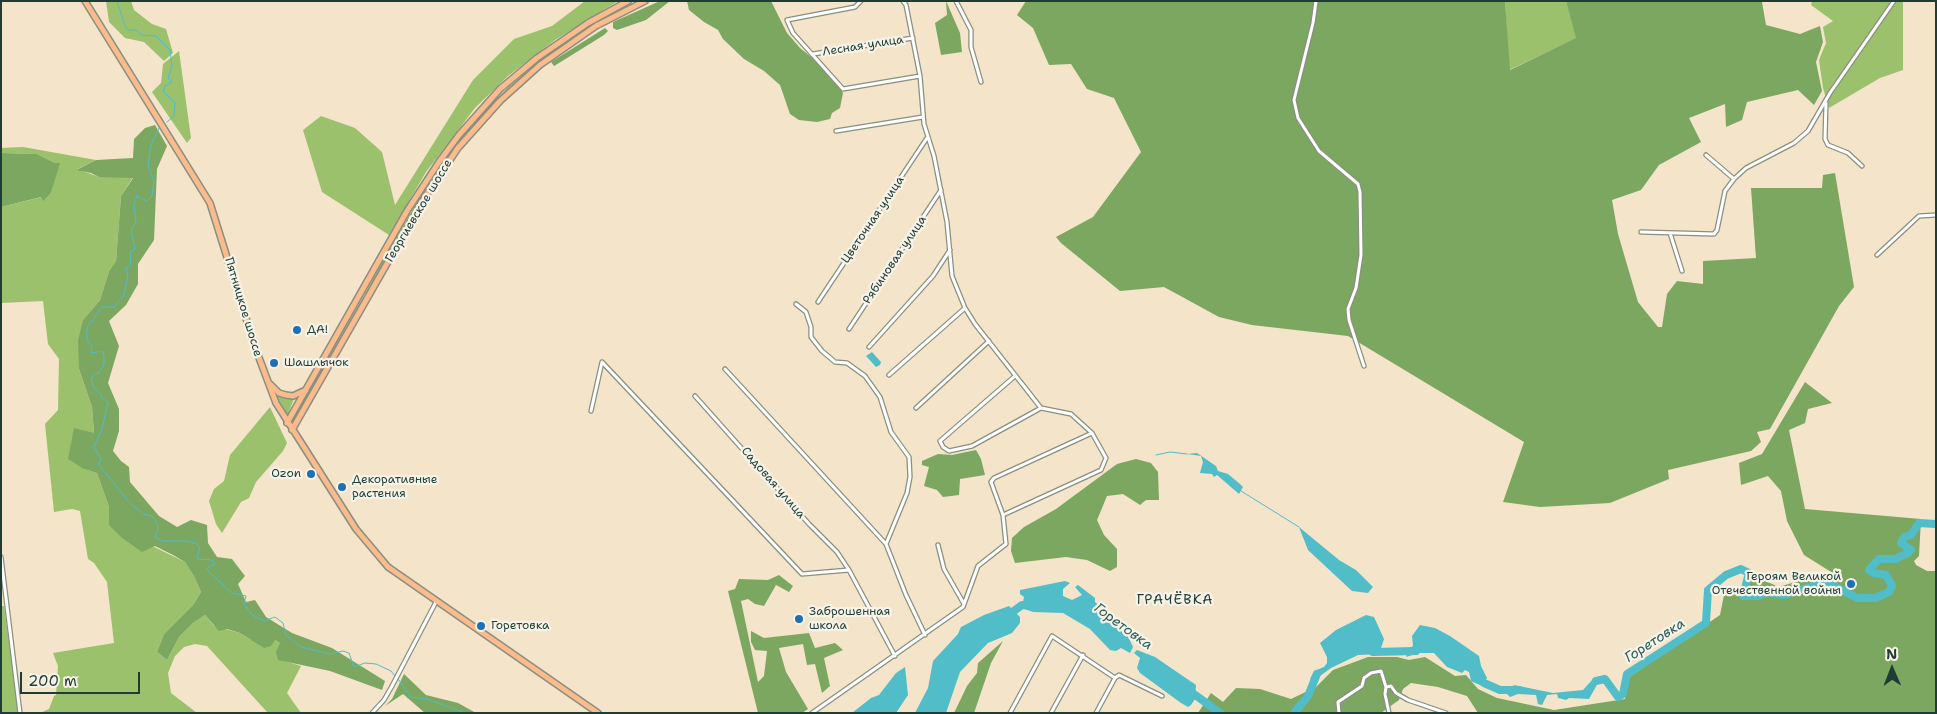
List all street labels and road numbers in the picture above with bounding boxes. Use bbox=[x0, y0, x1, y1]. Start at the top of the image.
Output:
street label: Лесная улица bbox=[822, 32, 904, 60]
street label: Георгиевское шоссе bbox=[383, 157, 455, 265]
street label: Цветочная улица bbox=[838, 174, 908, 266]
street label: Рябиновая улица bbox=[860, 213, 930, 307]
street label: Пятницкое шоссе bbox=[221, 256, 265, 358]
street label: Садовая улица bbox=[738, 444, 808, 522]

